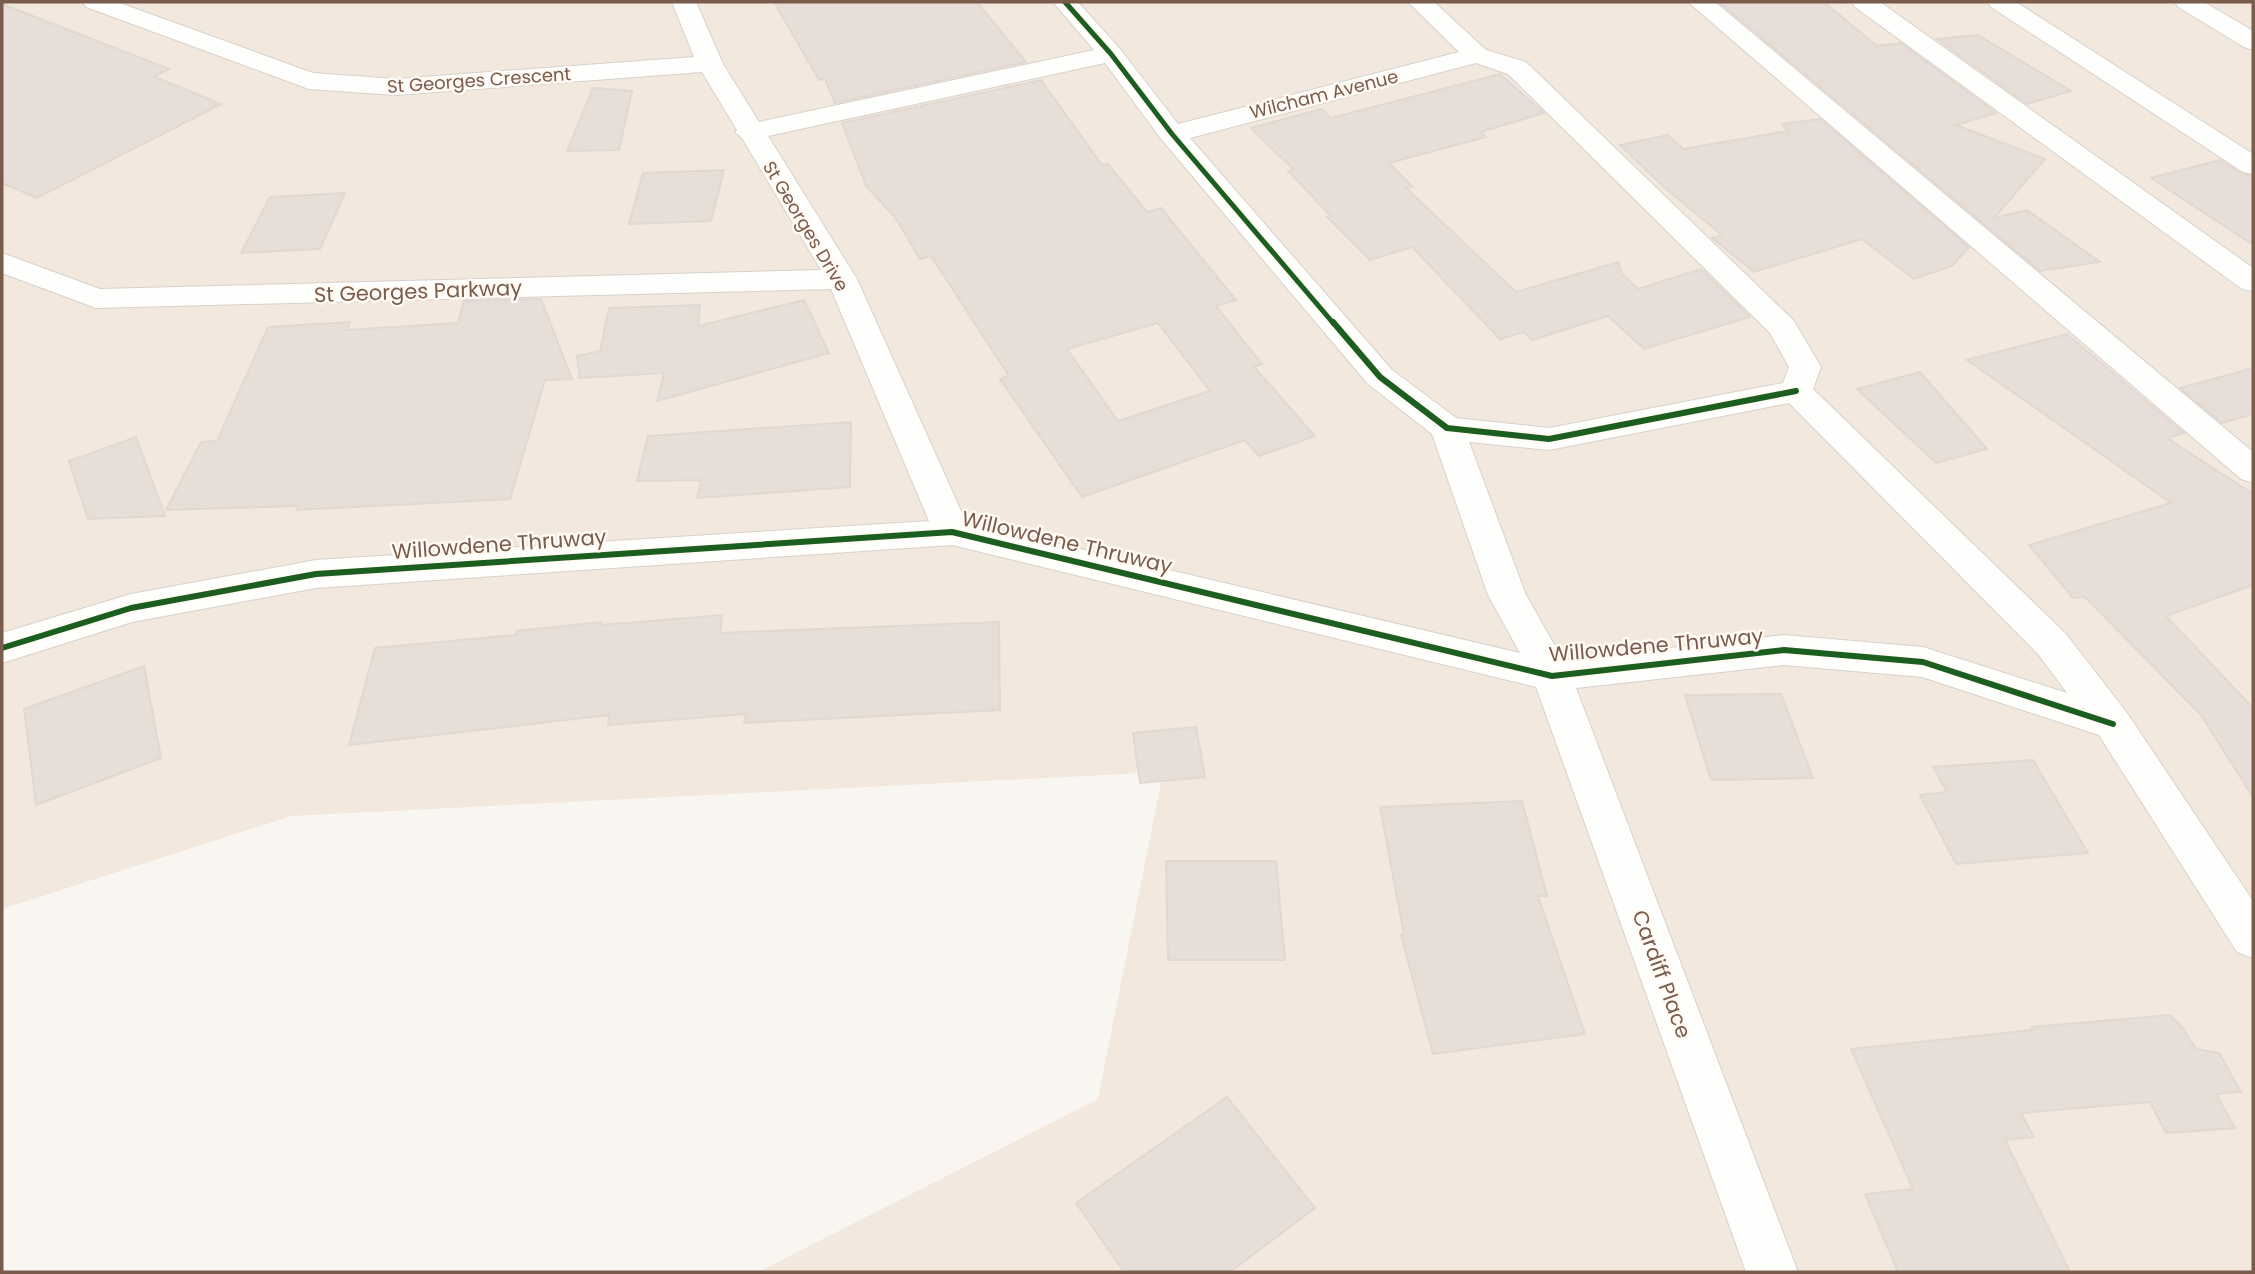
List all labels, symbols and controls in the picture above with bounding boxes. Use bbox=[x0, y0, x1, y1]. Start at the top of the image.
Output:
street label: St Georges Crescent bbox=[386, 61, 572, 99]
street label: Wilcham Avenue bbox=[1247, 63, 1401, 125]
street label: St Georges Drive bbox=[757, 156, 855, 296]
street label: St Georges Parkway bbox=[313, 273, 523, 309]
street label: Willowdene Thruway bbox=[959, 504, 1175, 580]
street label: Willowdene Thruway bbox=[391, 522, 608, 566]
street label: Willowdene Thruway bbox=[1548, 621, 1765, 669]
street label: Cardiff Place bbox=[1625, 906, 1699, 1042]

